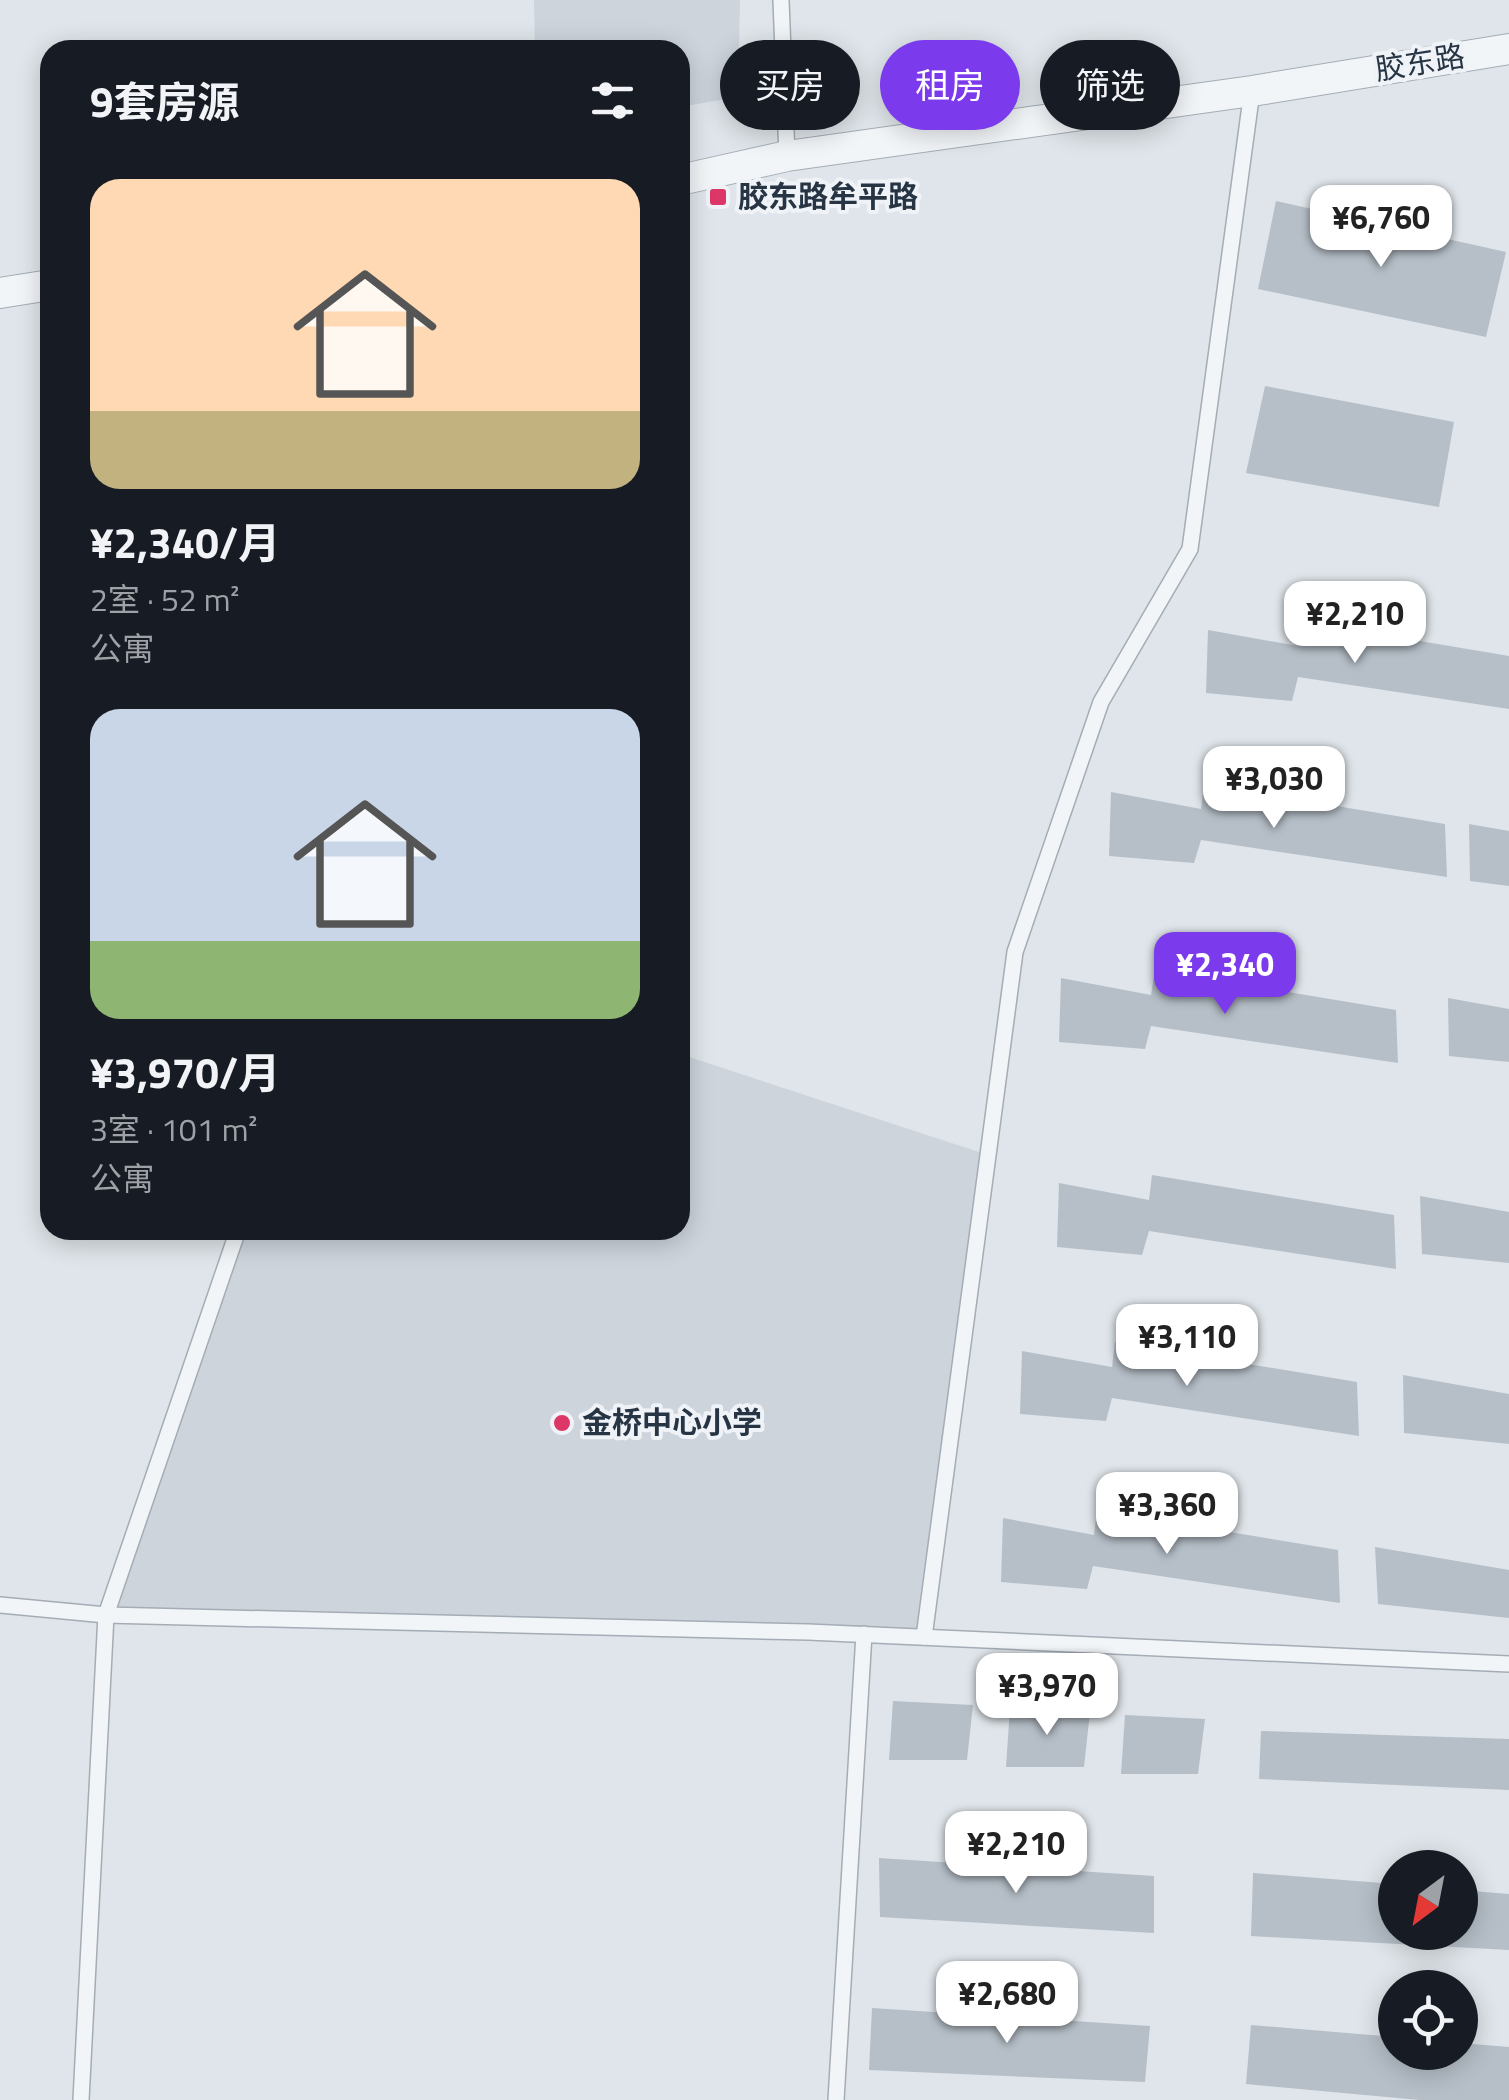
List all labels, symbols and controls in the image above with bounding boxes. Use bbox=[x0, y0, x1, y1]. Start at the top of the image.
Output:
street label: 胶东路 bbox=[1372, 32, 1468, 92]
chip: 买房 bbox=[720, 40, 860, 130]
chip: 租房 bbox=[880, 40, 1020, 130]
chip: 筛选 bbox=[1040, 40, 1180, 130]
text: 9套房源 bbox=[90, 69, 240, 133]
icon: filters bbox=[585, 73, 640, 128]
place label: 胶东路牟平路 bbox=[738, 173, 918, 219]
pin: ¥6,760 bbox=[1300, 185, 1462, 270]
marker: 胶东路牟平路 bbox=[707, 186, 729, 208]
text: ¥6,760 bbox=[1332, 193, 1430, 241]
icon: home bbox=[275, 244, 455, 424]
text: ¥2,340/月 bbox=[90, 510, 280, 574]
text: 2室 · 52 m² bbox=[90, 575, 240, 623]
pin: ¥2,210 bbox=[1274, 581, 1436, 666]
text: ¥2,210 bbox=[1306, 589, 1404, 637]
text: 公寓 bbox=[90, 624, 154, 672]
pin: ¥3,030 bbox=[1193, 746, 1355, 831]
text: ¥3,030 bbox=[1225, 754, 1323, 802]
icon: home bbox=[275, 774, 455, 954]
pin: ¥2,340 bbox=[1144, 932, 1306, 1017]
text: ¥2,340 bbox=[1176, 940, 1274, 988]
text: ¥3,970/月 bbox=[90, 1040, 280, 1104]
text: 3室 · 101 m² bbox=[90, 1105, 257, 1153]
text: 公寓 bbox=[90, 1154, 154, 1202]
pin: ¥3,110 bbox=[1106, 1304, 1268, 1389]
text: ¥3,110 bbox=[1138, 1312, 1236, 1360]
place label: 金桥中心小学 bbox=[582, 1399, 762, 1445]
marker: 金桥中心小学 bbox=[551, 1412, 573, 1434]
pin: ¥3,360 bbox=[1086, 1472, 1248, 1557]
text: ¥3,360 bbox=[1118, 1480, 1216, 1528]
pin: ¥3,970 bbox=[966, 1653, 1128, 1738]
text: ¥3,970 bbox=[998, 1661, 1096, 1709]
pin: ¥2,210 bbox=[935, 1811, 1097, 1896]
text: ¥2,210 bbox=[967, 1819, 1065, 1867]
north arrow bbox=[1378, 1850, 1478, 1950]
map controls bbox=[1378, 1850, 1478, 2070]
pin: ¥2,680 bbox=[926, 1961, 1088, 2046]
text: ¥2,680 bbox=[958, 1969, 1056, 2017]
button: locate bbox=[1378, 1970, 1478, 2070]

